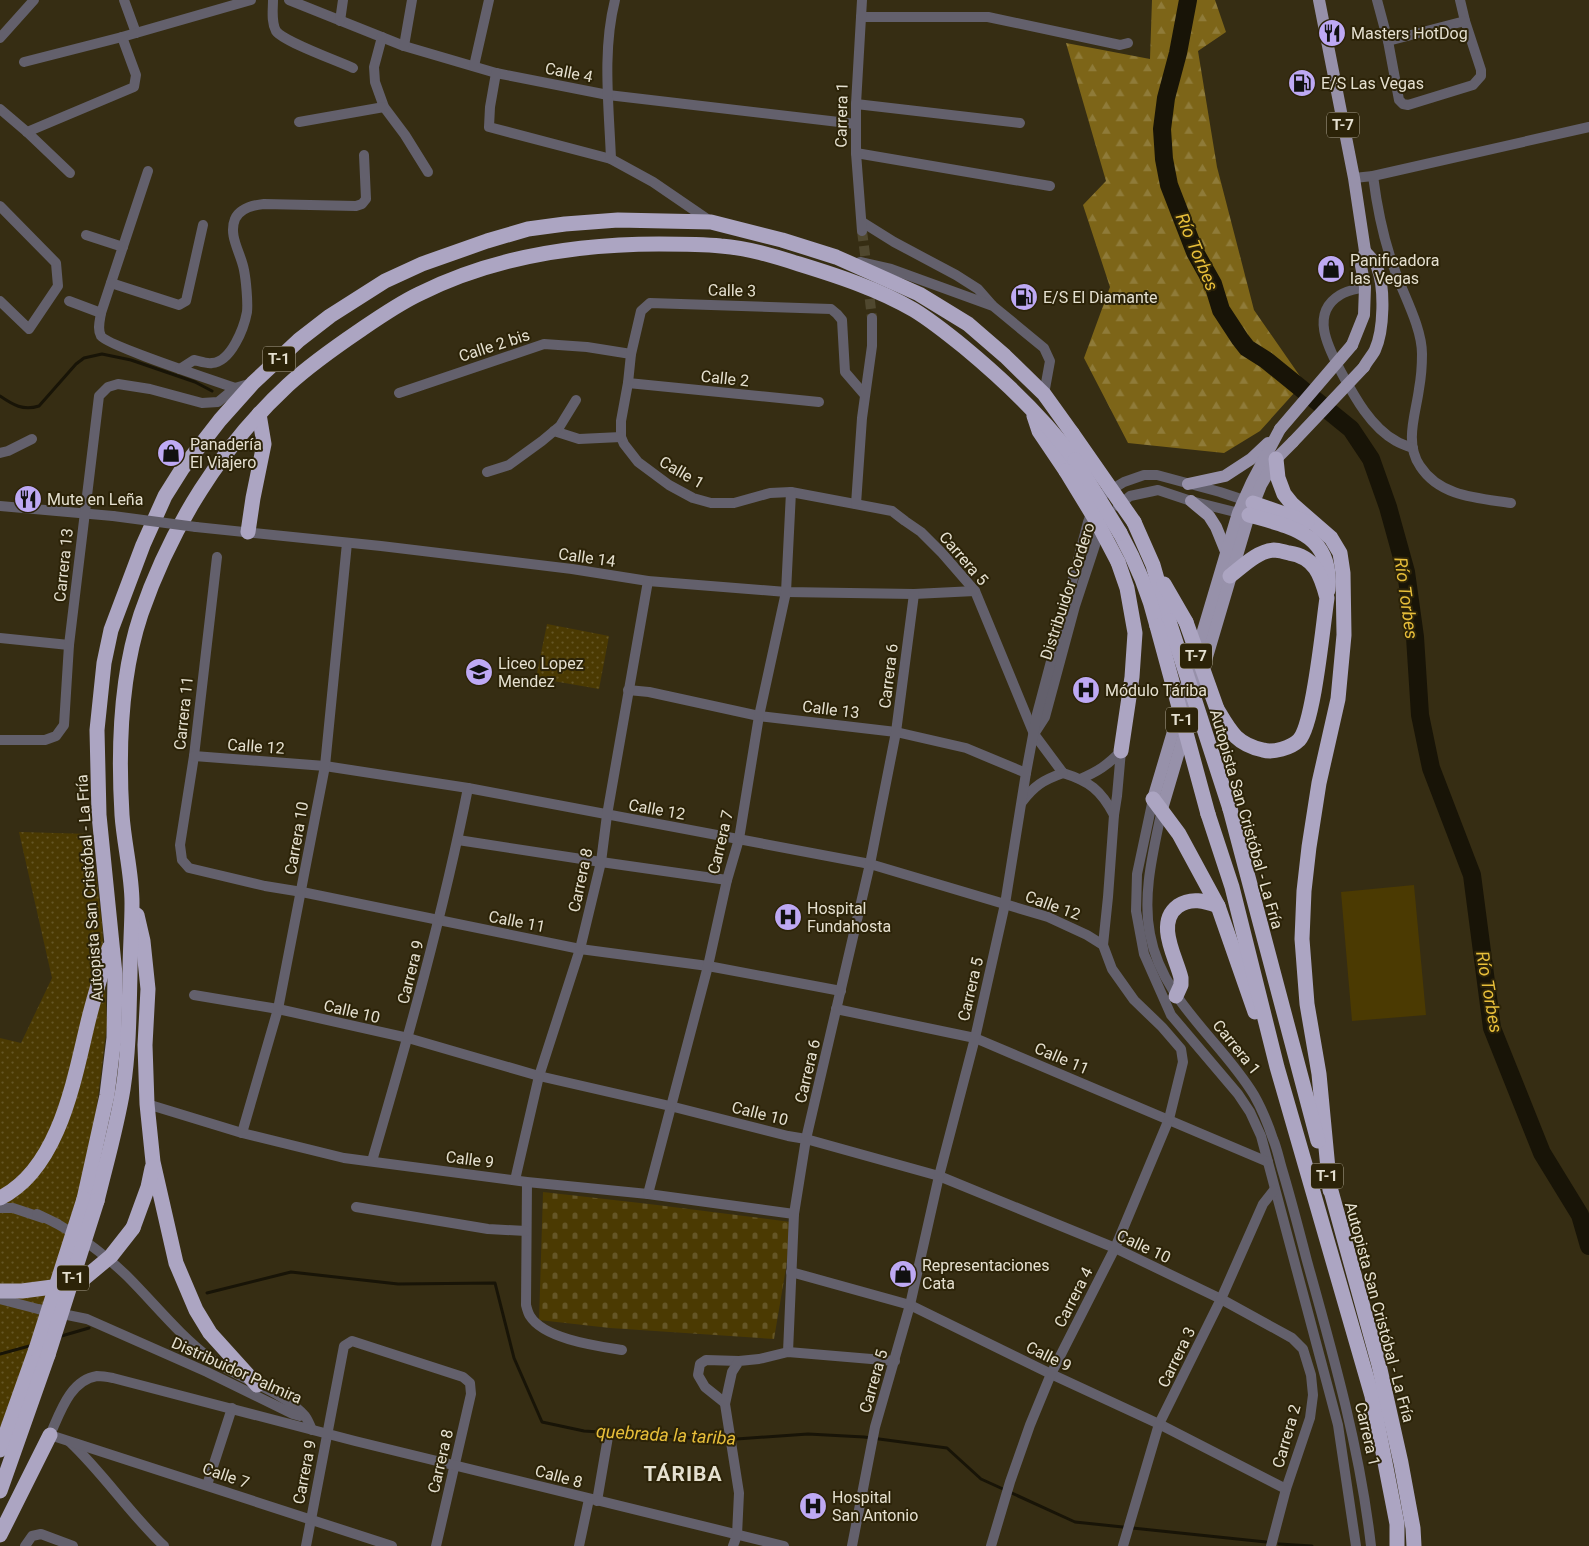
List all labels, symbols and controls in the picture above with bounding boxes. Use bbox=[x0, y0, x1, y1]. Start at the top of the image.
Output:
restaurant icon: Masters HotDog bbox=[1317, 18, 1347, 48]
place label: Masters HotDog bbox=[1351, 24, 1468, 43]
street label: Calle 4 bbox=[543, 59, 594, 86]
fuel station icon: E/S Las Vegas bbox=[1287, 68, 1317, 98]
place label: E/S Las Vegas bbox=[1321, 74, 1424, 93]
street label: Carrera 1 bbox=[831, 82, 852, 148]
road number: T-7 bbox=[1327, 112, 1359, 138]
water label: Río Torbes bbox=[1172, 210, 1223, 294]
place label: Panificadora las Vegas bbox=[1350, 251, 1439, 288]
shop icon: Panificadora las Vegas bbox=[1316, 254, 1346, 284]
street label: Calle 3 bbox=[708, 281, 756, 300]
fuel station icon: E/S El Diamante bbox=[1009, 282, 1039, 312]
place label: E/S El Diamante bbox=[1043, 288, 1158, 307]
street label: Calle 2 bis bbox=[456, 325, 532, 366]
road number: T-1 bbox=[263, 346, 295, 372]
street label: Calle 2 bbox=[700, 367, 750, 390]
place label: Panadería El Viajero bbox=[190, 435, 262, 472]
shop icon: Panadería El Viajero bbox=[156, 438, 186, 468]
street label: Calle 1 bbox=[656, 452, 707, 493]
restaurant icon: Mute en Leña bbox=[13, 484, 43, 514]
place label: Mute en Leña bbox=[47, 490, 143, 509]
street label: Distribuidor Cordero bbox=[1036, 520, 1099, 662]
street label: Carrera 13 bbox=[50, 527, 77, 603]
street label: Carrera 5 bbox=[935, 528, 992, 589]
street label: Calle 14 bbox=[557, 544, 617, 571]
water label: Río Torbes bbox=[1390, 556, 1423, 640]
street label: Carrera 6 bbox=[875, 643, 902, 710]
road number: T-7 bbox=[1180, 644, 1212, 668]
place label: Liceo Lopez Mendez bbox=[498, 654, 584, 691]
school or university icon: Liceo Lopez Mendez bbox=[464, 657, 494, 687]
street label: Carrera 11 bbox=[170, 675, 197, 751]
hospital icon: Módulo Táriba bbox=[1071, 675, 1101, 705]
place label: Módulo Táriba bbox=[1105, 681, 1207, 700]
street label: Calle 13 bbox=[801, 697, 861, 722]
street label: Autopista San Cristóbal - La Fría bbox=[1206, 707, 1287, 931]
road number: T-1 bbox=[1166, 708, 1198, 732]
street label: Calle 12 bbox=[227, 735, 285, 758]
street label: Autopista San Cristóbal - La Fría bbox=[72, 774, 107, 1002]
street label: Calle 12 bbox=[627, 795, 687, 824]
street label: Carrera 10 bbox=[281, 800, 312, 876]
street label: Carrera 7 bbox=[704, 808, 737, 876]
street label: Carrera 8 bbox=[564, 846, 597, 914]
street label: Calle 12 bbox=[1023, 887, 1083, 924]
place label: Hospital Fundahosta bbox=[807, 899, 891, 936]
hospital icon: Hospital Fundahosta bbox=[773, 902, 803, 932]
street label: Calle 11 bbox=[487, 907, 547, 936]
street label: Carrera 9 bbox=[393, 938, 428, 1006]
water label: Río Torbes bbox=[1472, 949, 1507, 1034]
street label: Carrera 5 bbox=[954, 955, 987, 1023]
street label: Calle 10 bbox=[322, 996, 382, 1027]
street label: Carrera 1 bbox=[1209, 1016, 1264, 1079]
street label: Carrera 6 bbox=[791, 1037, 824, 1105]
street label: Calle 11 bbox=[1032, 1039, 1092, 1078]
street label: Calle 10 bbox=[730, 1097, 790, 1130]
street label: Calle 9 bbox=[445, 1147, 495, 1172]
road number: T-1 bbox=[1311, 1164, 1343, 1188]
street label: Autopista San Cristóbal - La Fría bbox=[1341, 1200, 1418, 1424]
street label: Calle 10 bbox=[1114, 1226, 1174, 1267]
place label: Representaciones Cata bbox=[922, 1256, 1050, 1293]
shop icon: Representaciones Cata bbox=[888, 1259, 918, 1289]
street label: Carrera 4 bbox=[1050, 1264, 1097, 1331]
road number: T-1 bbox=[57, 1266, 89, 1290]
street label: Carrera 3 bbox=[1154, 1324, 1199, 1391]
street label: Distribuidor Palmira bbox=[169, 1333, 305, 1408]
street label: Calle 9 bbox=[1023, 1337, 1075, 1376]
street label: Carrera 5 bbox=[855, 1347, 892, 1415]
street label: Carrera 1 bbox=[1351, 1400, 1384, 1468]
street label: Carrera 2 bbox=[1268, 1402, 1305, 1470]
water label: quebrada la tariba bbox=[595, 1420, 737, 1449]
street label: Carrera 8 bbox=[424, 1427, 457, 1495]
street label: Carrera 9 bbox=[289, 1438, 320, 1506]
street label: Calle 7 bbox=[200, 1459, 252, 1492]
street label: Calle 8 bbox=[533, 1461, 585, 1492]
district label: TÁRIBA bbox=[643, 1462, 723, 1486]
place label: Hospital San Antonio bbox=[832, 1488, 918, 1525]
hospital icon: Hospital San Antonio bbox=[798, 1491, 828, 1521]

